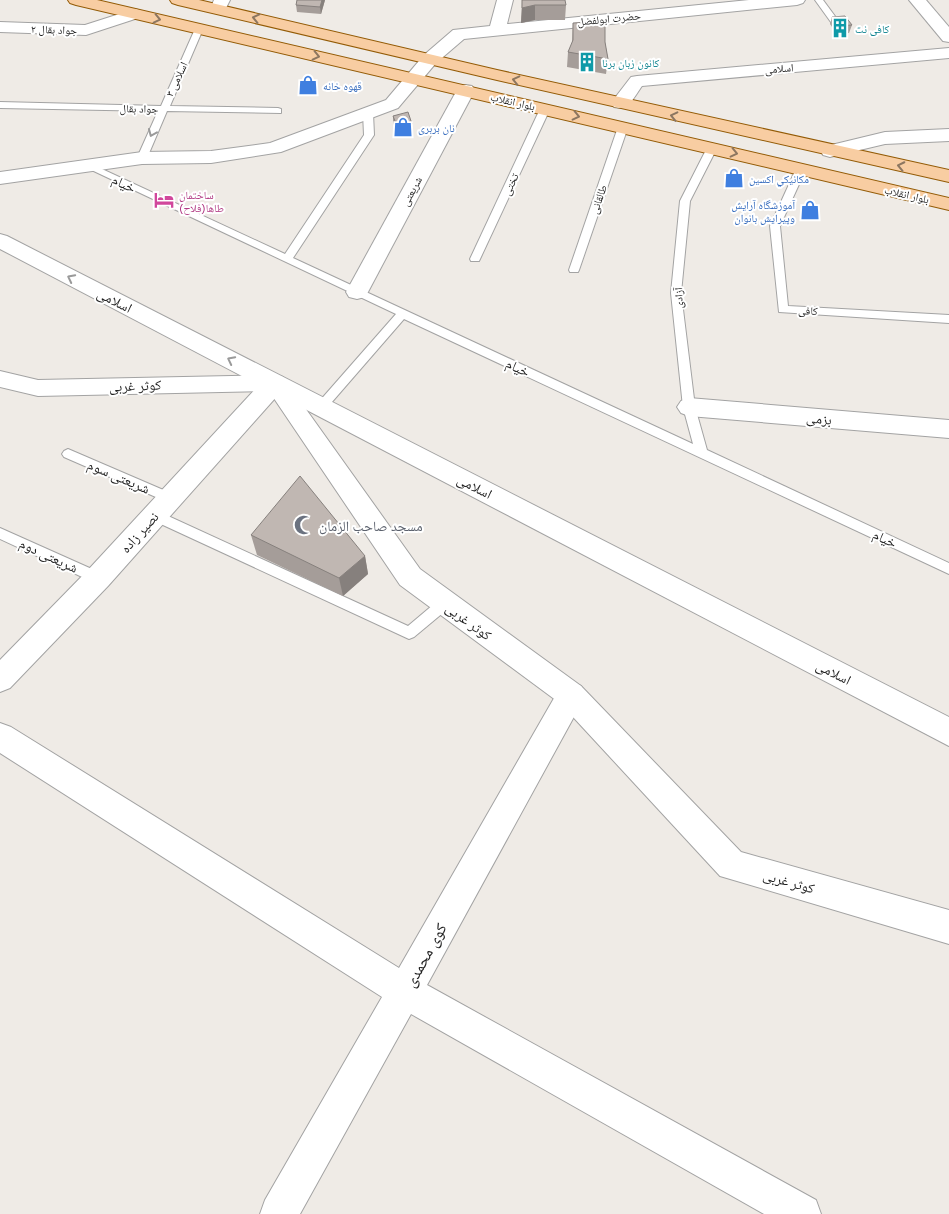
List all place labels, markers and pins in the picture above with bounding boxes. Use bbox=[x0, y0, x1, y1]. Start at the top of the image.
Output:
building icon: کافی نت bbox=[829, 17, 851, 39]
place label: کافی نت bbox=[855, 22, 890, 36]
building icon: کانون زبان برنا bbox=[576, 51, 598, 73]
place label: کانون زبان برنا bbox=[602, 56, 660, 70]
shop icon: قهوه خانه bbox=[297, 74, 319, 96]
place label: قهوه خانه bbox=[323, 79, 362, 92]
shop icon: نان بربری bbox=[392, 116, 414, 138]
place label: نان بربری bbox=[418, 121, 455, 135]
shop icon: مكانيكي اكسين bbox=[723, 167, 745, 189]
place label: مكانيكي اكسين bbox=[749, 172, 809, 187]
place label: ساختمان طاها(فلاح) bbox=[179, 188, 224, 215]
hotel icon: ساختمان طاها(فلاح) bbox=[153, 189, 175, 211]
place label: آموزشگاه آرایش وپیرایش بانوان bbox=[731, 198, 795, 225]
shop icon: آموزشگاه آرایش وپیرایش بانوان bbox=[799, 199, 821, 221]
mosque icon: مسجد صاحب الزمان bbox=[293, 514, 315, 536]
place label: مسجد صاحب الزمان bbox=[319, 517, 423, 535]

